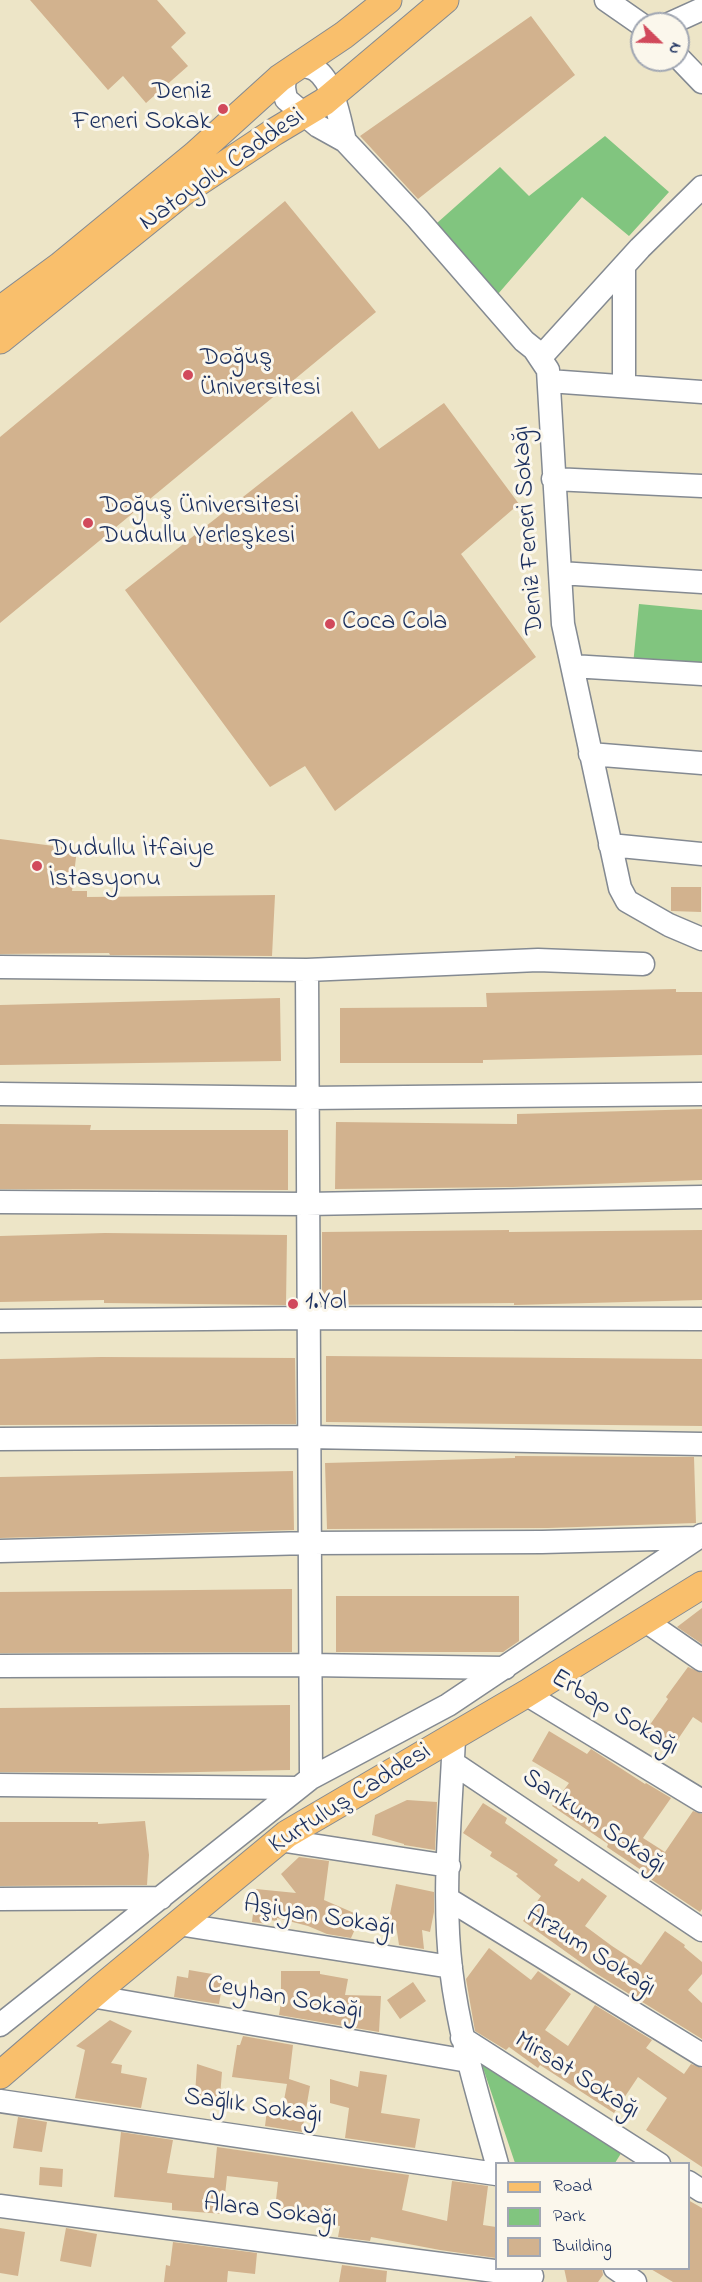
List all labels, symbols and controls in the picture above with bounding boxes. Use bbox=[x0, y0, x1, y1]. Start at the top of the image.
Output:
north arrow bbox=[630, 12, 690, 72]
text: N bbox=[662, 39, 688, 58]
place label: Deniz Feneri Sokak bbox=[73, 78, 211, 140]
street label: Natoyolu Caddesi bbox=[134, 102, 312, 240]
marker: Deniz Feneri Sokak bbox=[216, 102, 230, 116]
place label: Doğuş Üniversitesi bbox=[200, 344, 321, 406]
marker: Doğuş Üniversitesi bbox=[181, 368, 195, 382]
street label: Deniz Feneri Sokağı bbox=[507, 425, 553, 635]
place label: Doğuş Üniversitesi Dudullu Yerleşkesi bbox=[100, 492, 299, 554]
marker: Doğuş Üniversitesi Dudullu Yerleşkesi bbox=[81, 516, 95, 530]
place label: Coca Cola bbox=[342, 608, 447, 640]
marker: Coca Cola bbox=[323, 617, 337, 631]
place label: Dudullu İtfaiye İstasyonu bbox=[49, 835, 214, 897]
marker: Dudullu İtfaiye İstasyonu bbox=[30, 859, 44, 873]
place label: 1.Yol bbox=[305, 1288, 347, 1320]
marker: 1.Yol bbox=[286, 1297, 300, 1311]
street label: Erbap Sokağı bbox=[544, 1664, 684, 1764]
street label: Kurtuluş Caddesi bbox=[264, 1738, 438, 1862]
street label: Sarıkum Sokağı bbox=[515, 1763, 671, 1883]
street label: Aşiyan Sokağı bbox=[241, 1891, 397, 1945]
street label: Arzum Sokağı bbox=[519, 1901, 661, 2005]
street label: Ceyhan Sokağı bbox=[205, 1971, 365, 2029]
street label: Mirsat Sokağı bbox=[507, 2026, 645, 2128]
street label: Sağlık Sokağı bbox=[182, 2083, 324, 2133]
legend bbox=[495, 2162, 690, 2270]
text: Road bbox=[553, 2174, 592, 2200]
street label: Alara Sokağı bbox=[201, 2189, 339, 2237]
text: Park bbox=[553, 2204, 586, 2230]
text: Building bbox=[553, 2234, 612, 2260]

